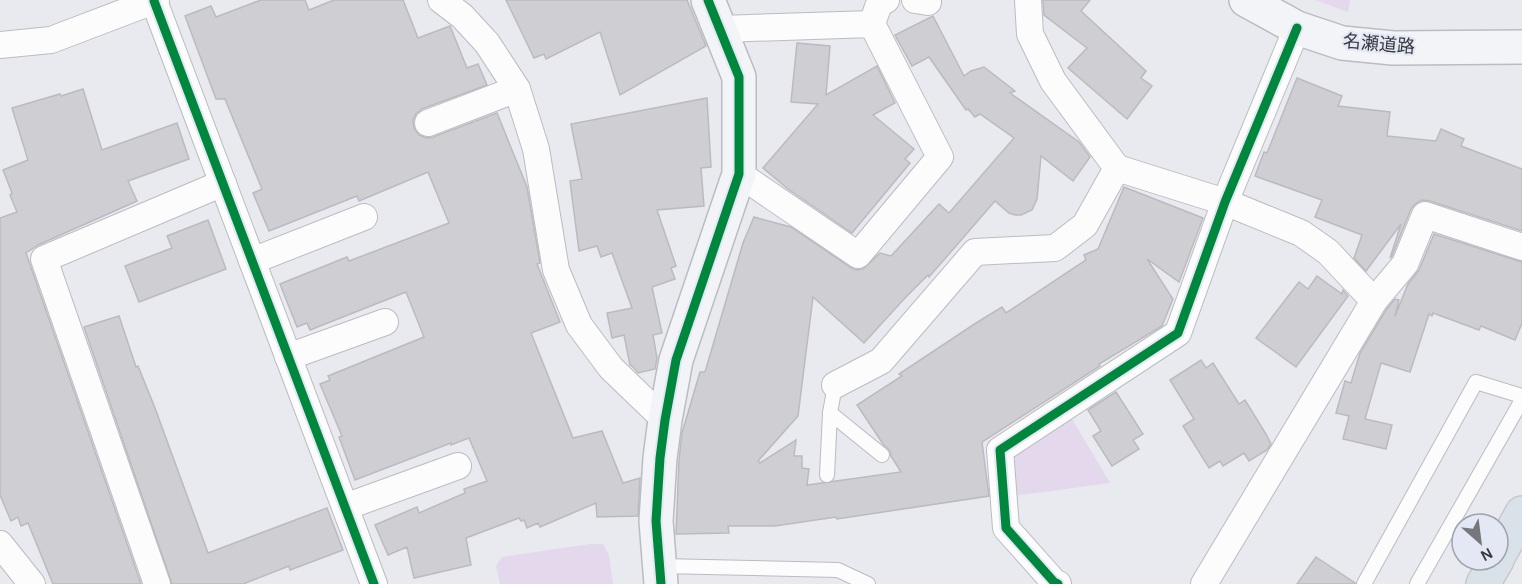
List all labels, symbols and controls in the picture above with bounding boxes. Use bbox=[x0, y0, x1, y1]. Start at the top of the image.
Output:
street label: 名瀬道路 bbox=[1342, 30, 1416, 58]
north arrow bbox=[1450, 512, 1510, 572]
text: N bbox=[1477, 544, 1496, 566]

